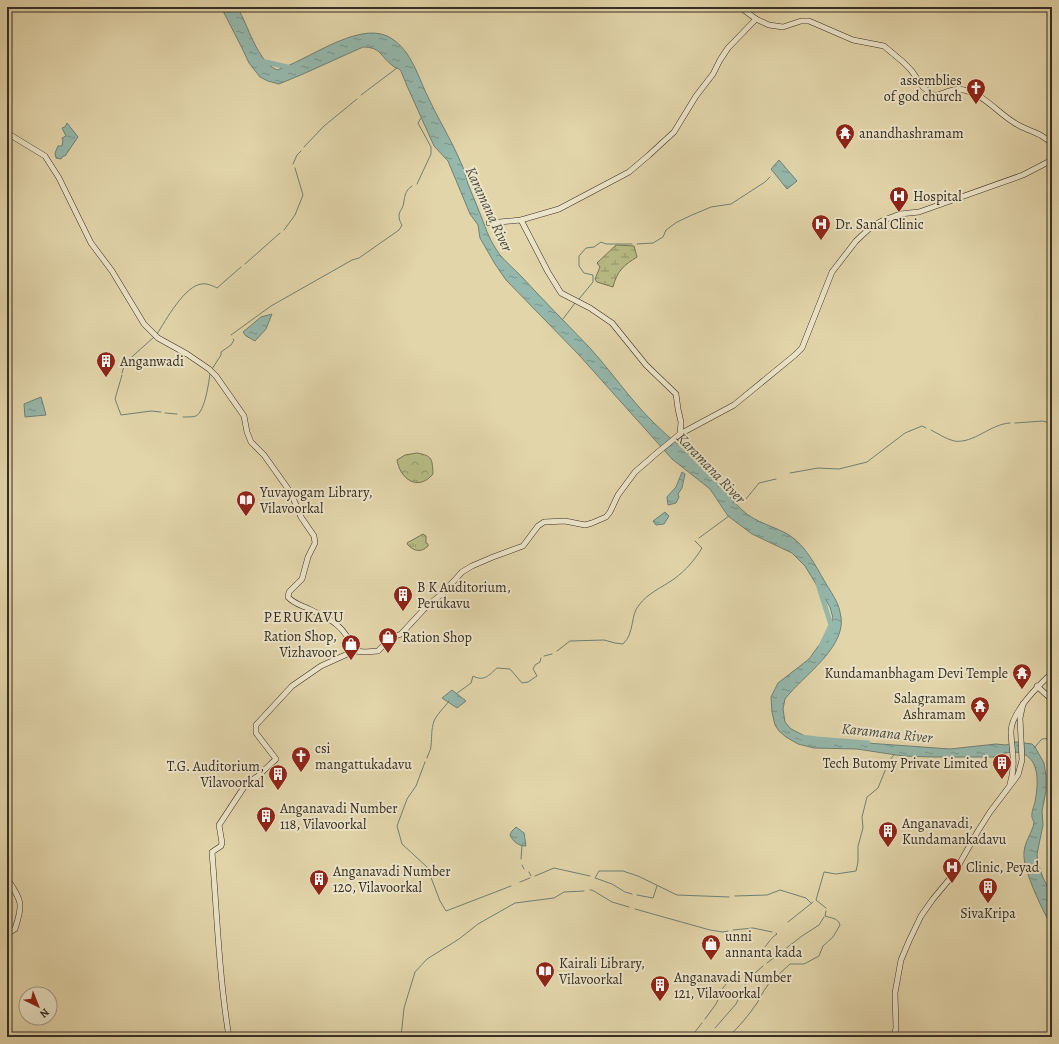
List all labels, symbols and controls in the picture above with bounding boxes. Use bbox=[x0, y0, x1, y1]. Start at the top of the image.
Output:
place label: assemblies of god church bbox=[884, 71, 963, 106]
church icon: assemblies of god church bbox=[965, 77, 987, 105]
temple icon: anandhashramam bbox=[834, 122, 856, 150]
place label: anandhashramam bbox=[859, 124, 964, 143]
water label: Karamana River bbox=[461, 163, 518, 255]
hospital icon: Hospital bbox=[888, 185, 910, 213]
place label: Hospital bbox=[913, 187, 962, 206]
hospital icon: Dr. Sanal Clinic bbox=[810, 213, 832, 241]
place label: Dr. Sanal Clinic bbox=[835, 215, 924, 234]
building icon: Anganwadi bbox=[95, 350, 117, 378]
place label: Anganwadi bbox=[119, 352, 184, 371]
water label: Karamana River bbox=[672, 428, 751, 508]
place label: Yuvayogam Library, Vilavoorkal bbox=[259, 483, 373, 518]
library icon: Yuvayogam Library, Vilavoorkal bbox=[235, 489, 257, 517]
place label: B K Auditorium, Perukavu bbox=[417, 578, 511, 613]
building icon: B K Auditorium, Perukavu bbox=[392, 584, 414, 612]
district label: PERUKAVU bbox=[264, 607, 344, 627]
shop icon: Ration Shop bbox=[377, 626, 399, 654]
place label: Ration Shop, Vizhavoor bbox=[264, 627, 338, 662]
place label: Ration Shop bbox=[402, 628, 472, 647]
shop icon: Ration Shop, Vizhavoor bbox=[340, 633, 362, 661]
temple icon: Kundamanbhagam Devi Temple bbox=[1011, 662, 1033, 690]
place label: Kundamanbhagam Devi Temple bbox=[825, 664, 1008, 683]
place label: Salagramam Ashramam bbox=[894, 689, 966, 724]
temple icon: Salagramam Ashramam bbox=[969, 695, 991, 723]
water label: Karamana River bbox=[840, 718, 934, 748]
place label: csi mangattukadavu bbox=[315, 739, 412, 774]
church icon: csi mangattukadavu bbox=[290, 745, 312, 773]
building icon: Tech Butomy Private Limited bbox=[991, 752, 1013, 780]
place label: Tech Butomy Private Limited bbox=[823, 754, 988, 773]
place label: T.G. Auditorium, Vilavoorkal bbox=[167, 757, 265, 792]
building icon: T.G. Auditorium, Vilavoorkal bbox=[267, 763, 289, 791]
place label: Anganavadi Number 118, Vilavoorkal bbox=[279, 799, 398, 834]
building icon: Anganavadi Number 118, Vilavoorkal bbox=[255, 805, 277, 833]
place label: Anganavadi, Kundamankadavu bbox=[901, 814, 1007, 849]
building icon: Anganavadi, Kundamankadavu bbox=[877, 820, 899, 848]
hospital icon: Clinic, Peyad bbox=[941, 856, 963, 884]
place label: Clinic, Peyad bbox=[966, 858, 1040, 877]
place label: Anganavadi Number 120, Vilavoorkal bbox=[332, 862, 451, 897]
building icon: Anganavadi Number 120, Vilavoorkal bbox=[308, 868, 330, 896]
building icon: SivaKripa bbox=[977, 876, 999, 904]
place label: SivaKripa bbox=[960, 904, 1016, 923]
place label: unni annanta kada bbox=[725, 927, 803, 962]
shop icon: unni annanta kada bbox=[700, 933, 722, 961]
place label: Kairali Library, Vilavoorkal bbox=[558, 954, 645, 989]
library icon: Kairali Library, Vilavoorkal bbox=[534, 960, 556, 988]
place label: Anganavadi Number 121, Vilavoorkal bbox=[673, 968, 792, 1003]
building icon: Anganavadi Number 121, Vilavoorkal bbox=[649, 974, 671, 1002]
north arrow bbox=[18, 986, 58, 1026]
text: N bbox=[36, 1005, 53, 1021]

